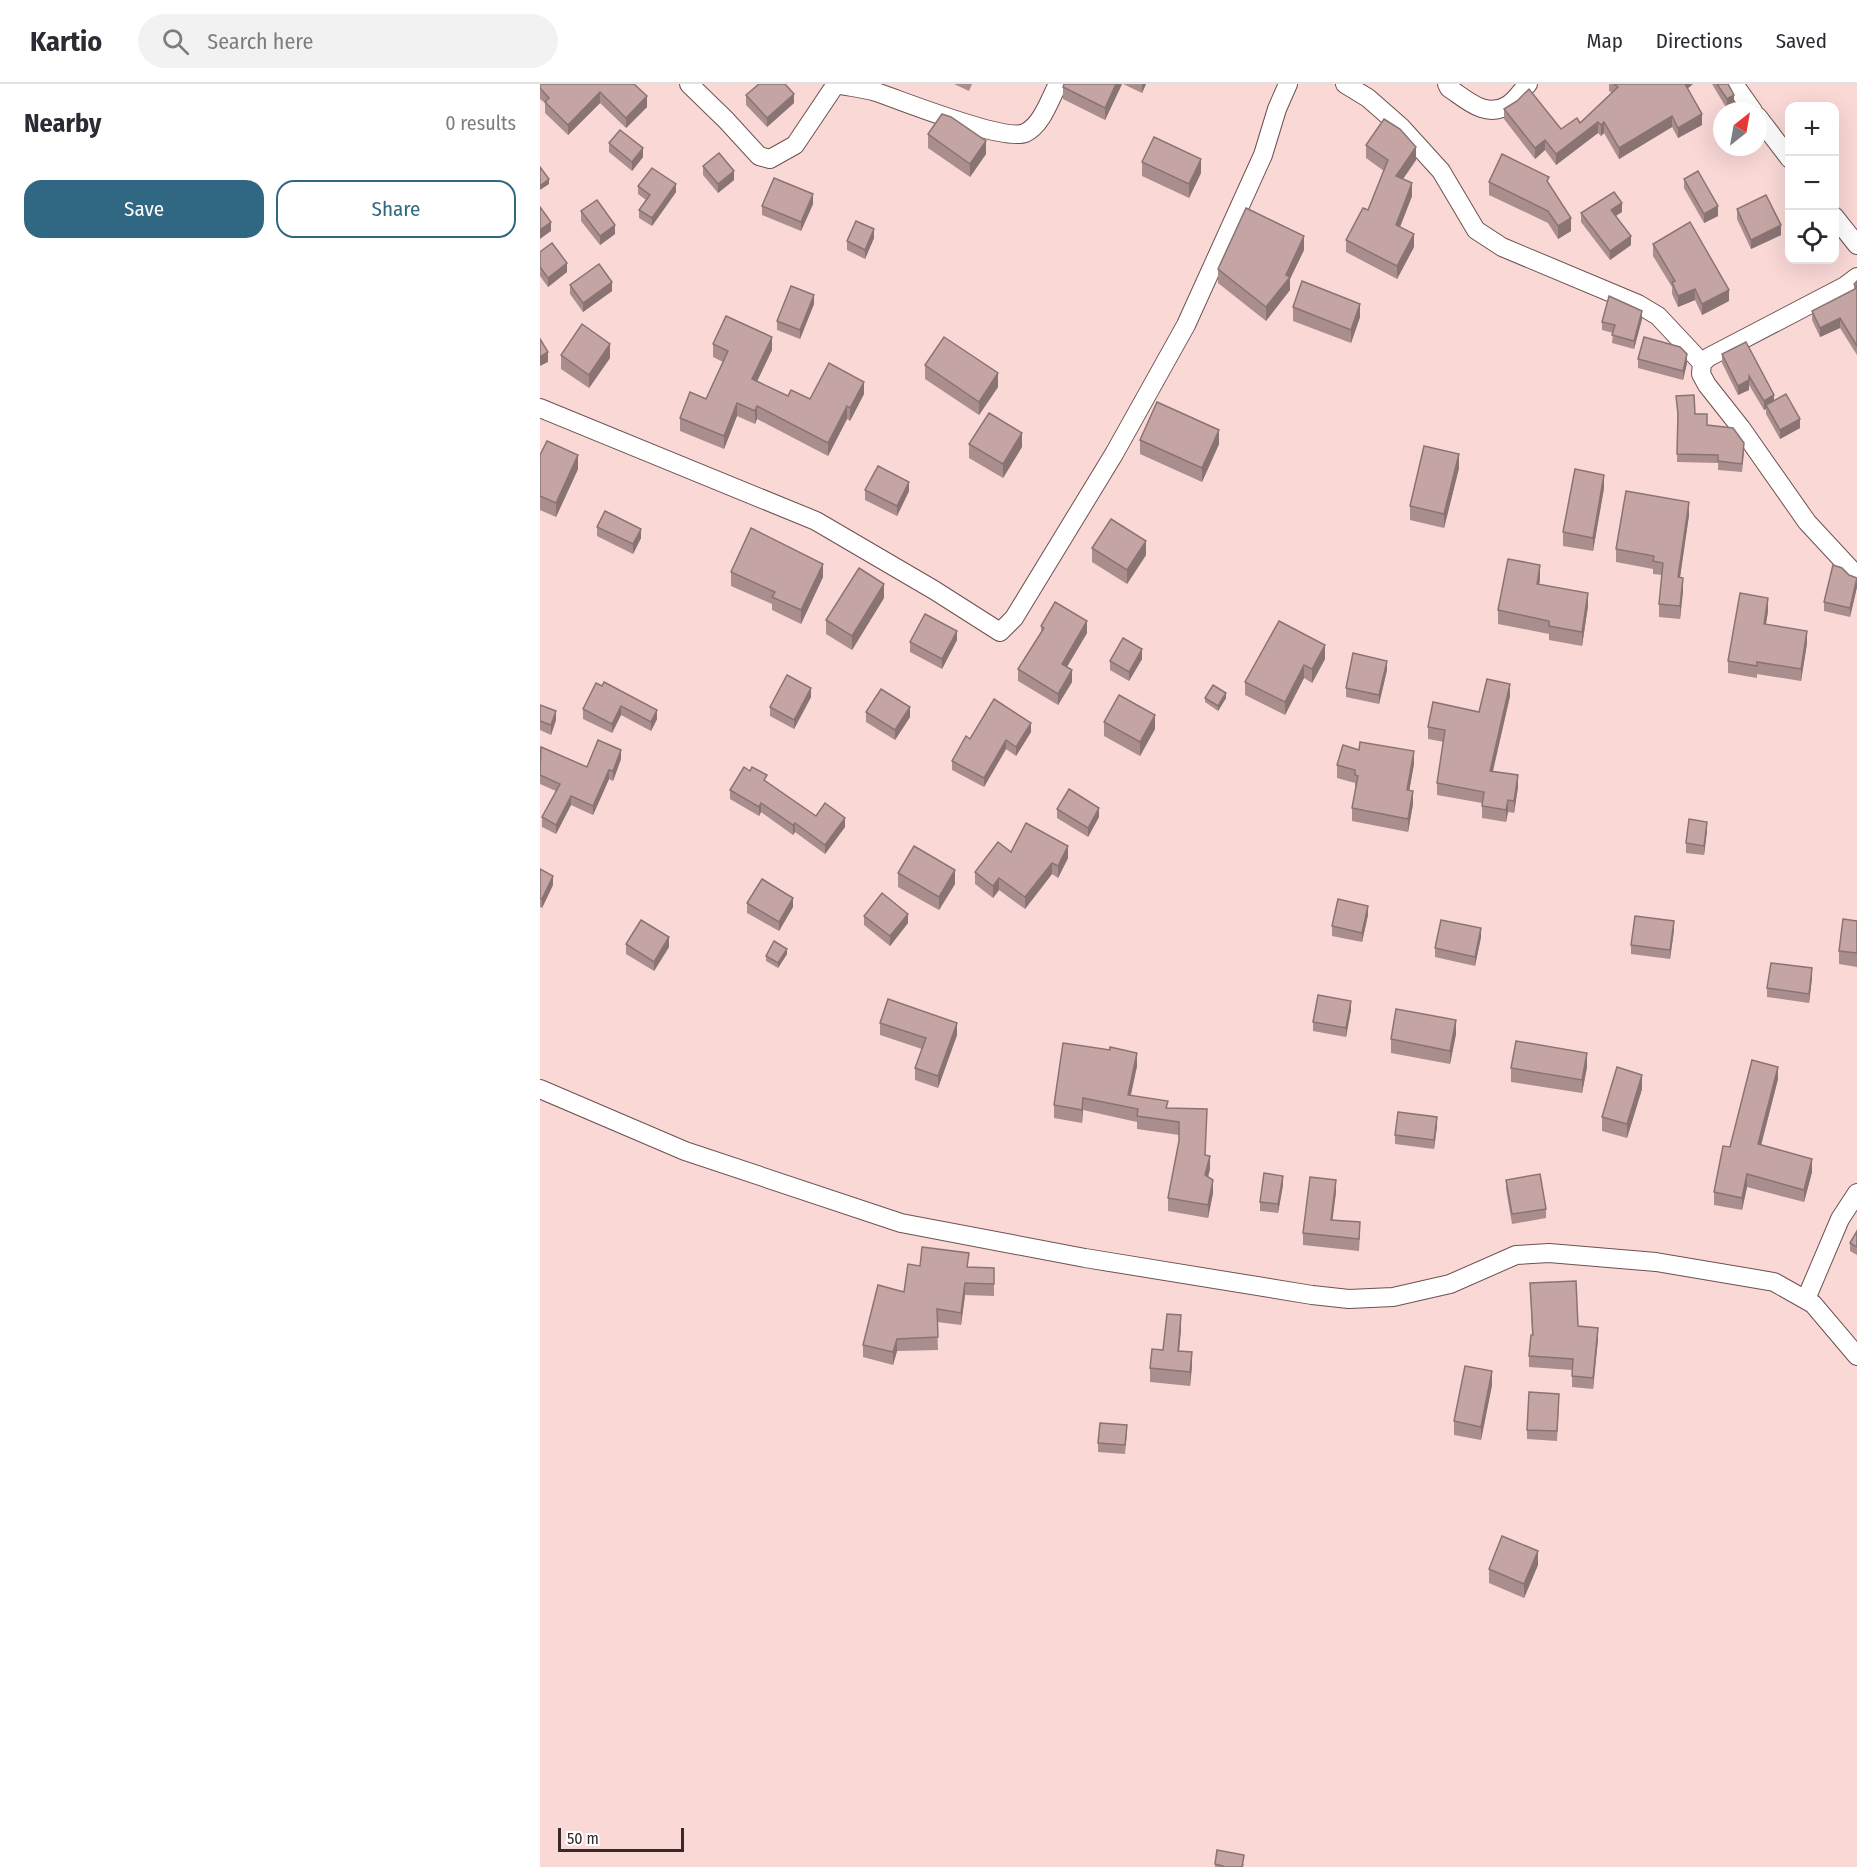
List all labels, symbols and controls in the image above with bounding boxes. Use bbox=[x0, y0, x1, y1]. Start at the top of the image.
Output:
search box bbox=[138, 14, 558, 68]
text: Kartio bbox=[30, 25, 102, 58]
icon: search bbox=[159, 25, 192, 58]
text: Search here bbox=[207, 28, 313, 55]
text: Map bbox=[1586, 28, 1623, 54]
text: Directions bbox=[1656, 28, 1743, 54]
text: Saved bbox=[1776, 28, 1827, 54]
north arrow bbox=[1713, 102, 1767, 156]
map controls bbox=[1785, 102, 1839, 264]
button: + bbox=[1785, 102, 1839, 156]
text: Nearby bbox=[24, 108, 101, 139]
text: 0 results bbox=[445, 111, 516, 135]
button: − bbox=[1785, 156, 1839, 210]
button: Save bbox=[24, 180, 264, 238]
button: Share bbox=[276, 180, 516, 238]
button: locate bbox=[1785, 210, 1839, 264]
scale bar bbox=[558, 1825, 684, 1852]
text: 50 m bbox=[567, 1829, 599, 1848]

